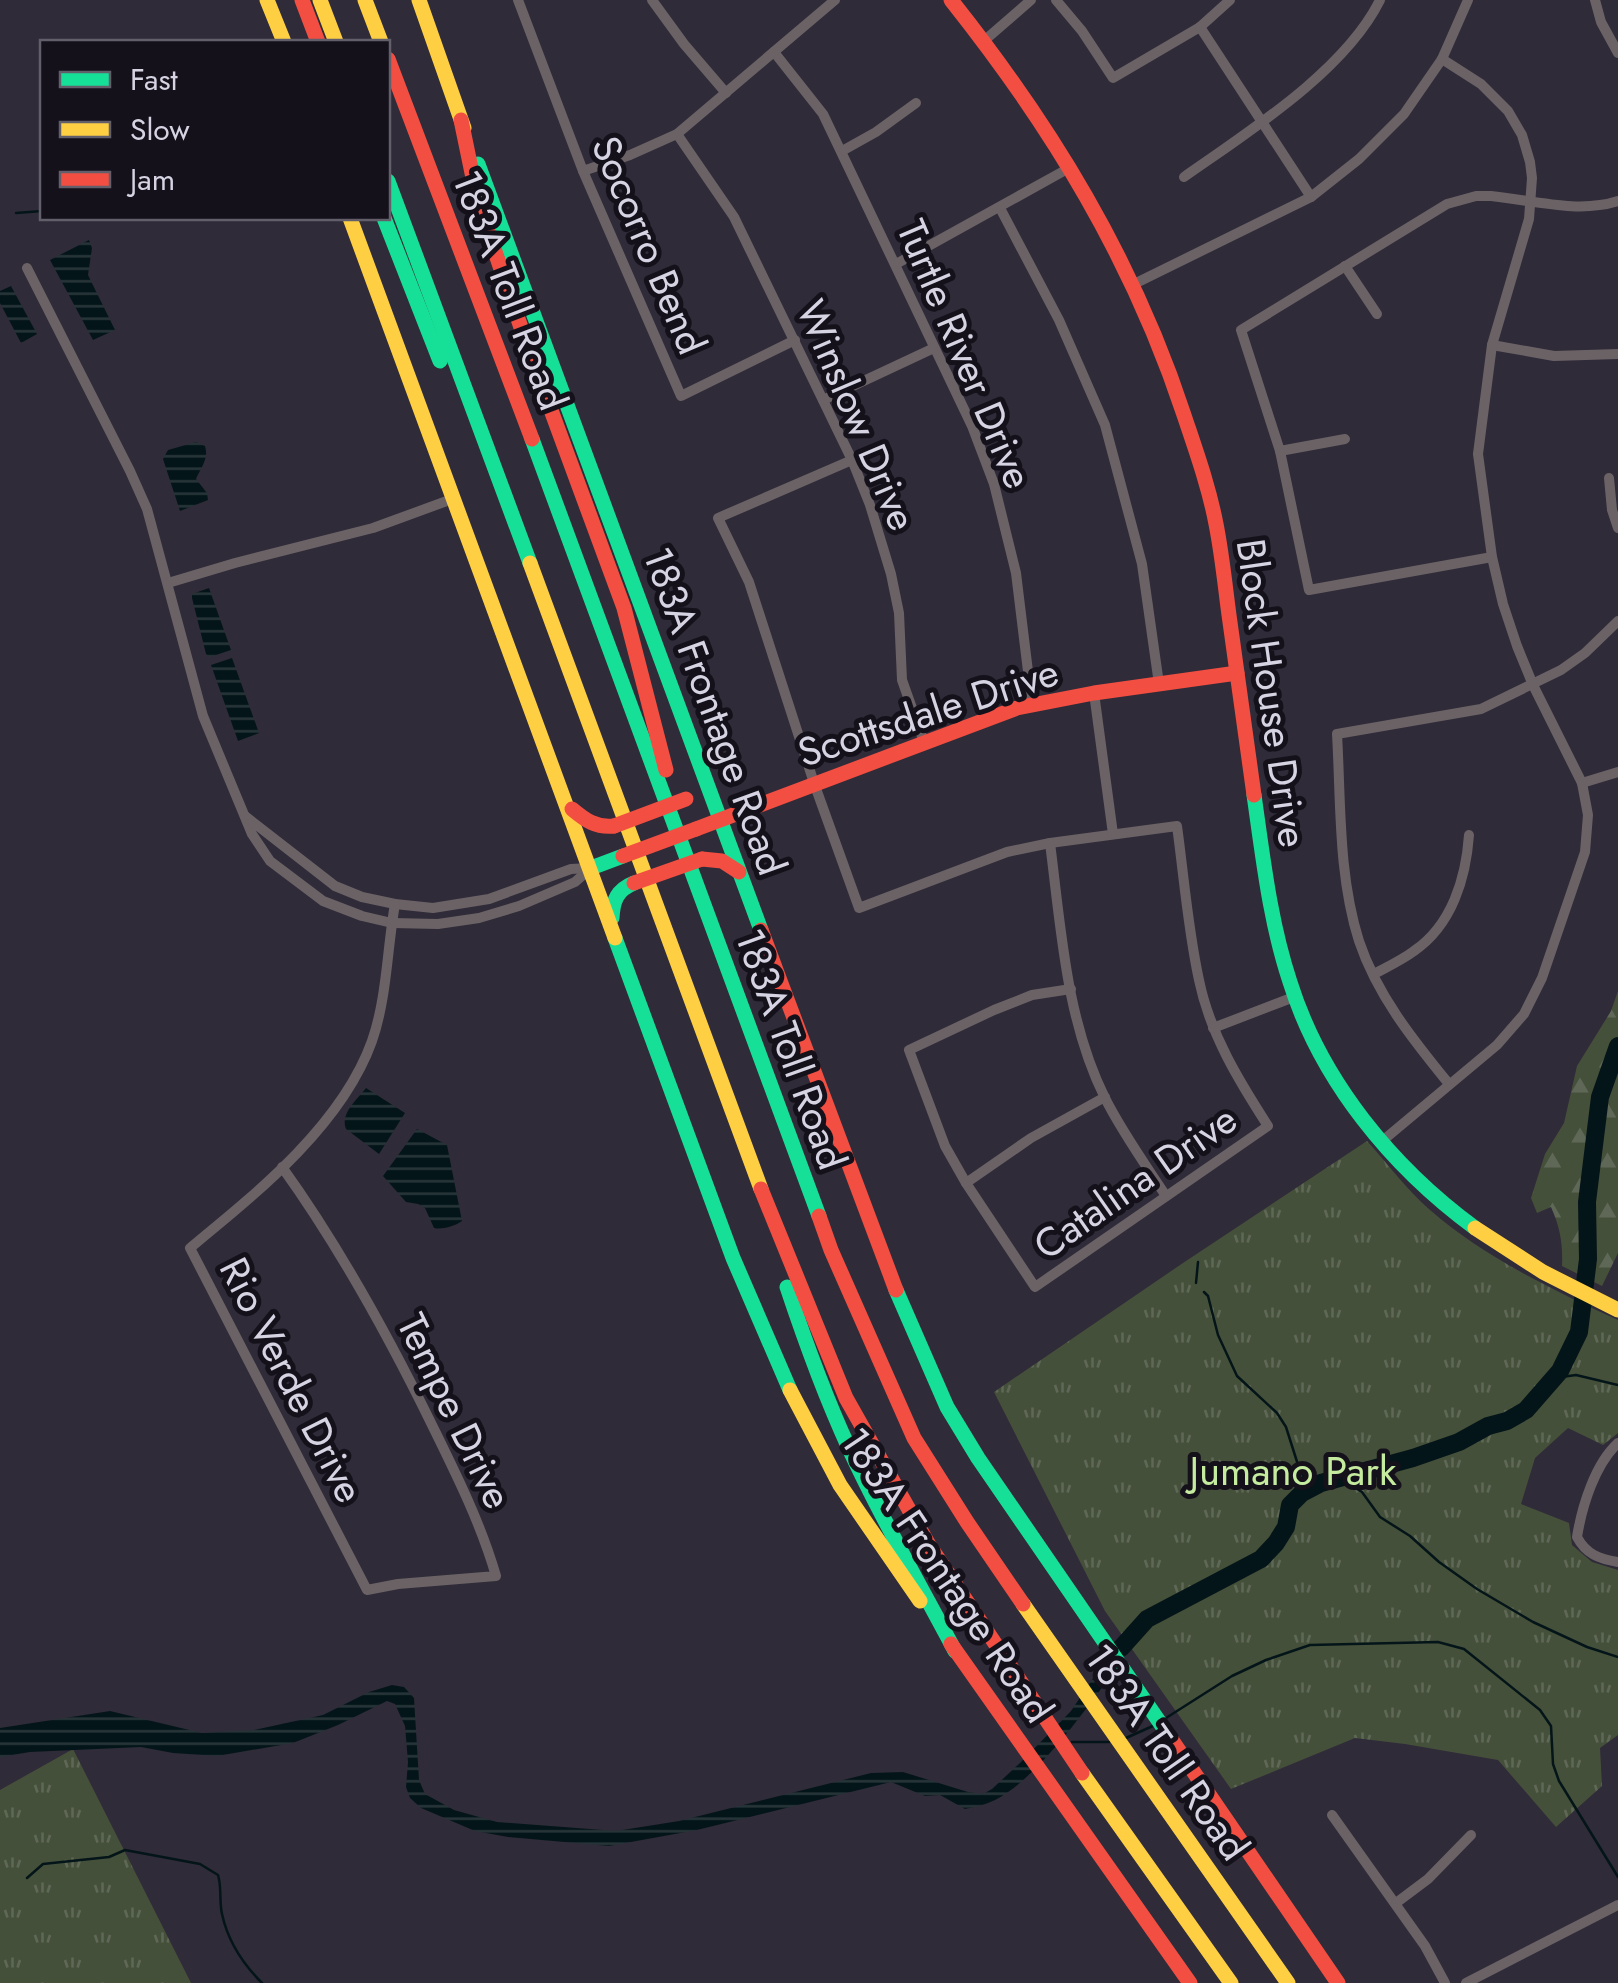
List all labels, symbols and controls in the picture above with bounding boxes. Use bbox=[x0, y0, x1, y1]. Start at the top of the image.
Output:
legend bbox=[40, 40, 390, 220]
text: Fast bbox=[130, 58, 179, 101]
text: Slow bbox=[130, 108, 190, 151]
street label: Socorro Bend bbox=[577, 127, 721, 363]
text: Jam bbox=[126, 158, 175, 201]
street label: 183A Toll Road bbox=[438, 162, 582, 418]
street label: Turtle River Drive bbox=[882, 211, 1048, 497]
street label: Winslow Drive bbox=[782, 291, 932, 539]
street label: Block House Drive bbox=[1222, 535, 1322, 851]
street label: 183A Frontage Road bbox=[629, 539, 801, 883]
street label: Scottsdale Drive bbox=[790, 643, 1066, 781]
street label: 183A Toll Road bbox=[721, 920, 861, 1178]
street label: Catalina Drive bbox=[1022, 1090, 1248, 1274]
street label: Rio Verde Drive bbox=[205, 1247, 379, 1513]
street label: Tempe Drive bbox=[383, 1304, 527, 1518]
street label: 183A Frontage Road bbox=[826, 1416, 1068, 1734]
park label: Jumano Park bbox=[1184, 1442, 1397, 1500]
street label: 183A Toll Road bbox=[1071, 1632, 1263, 1872]

